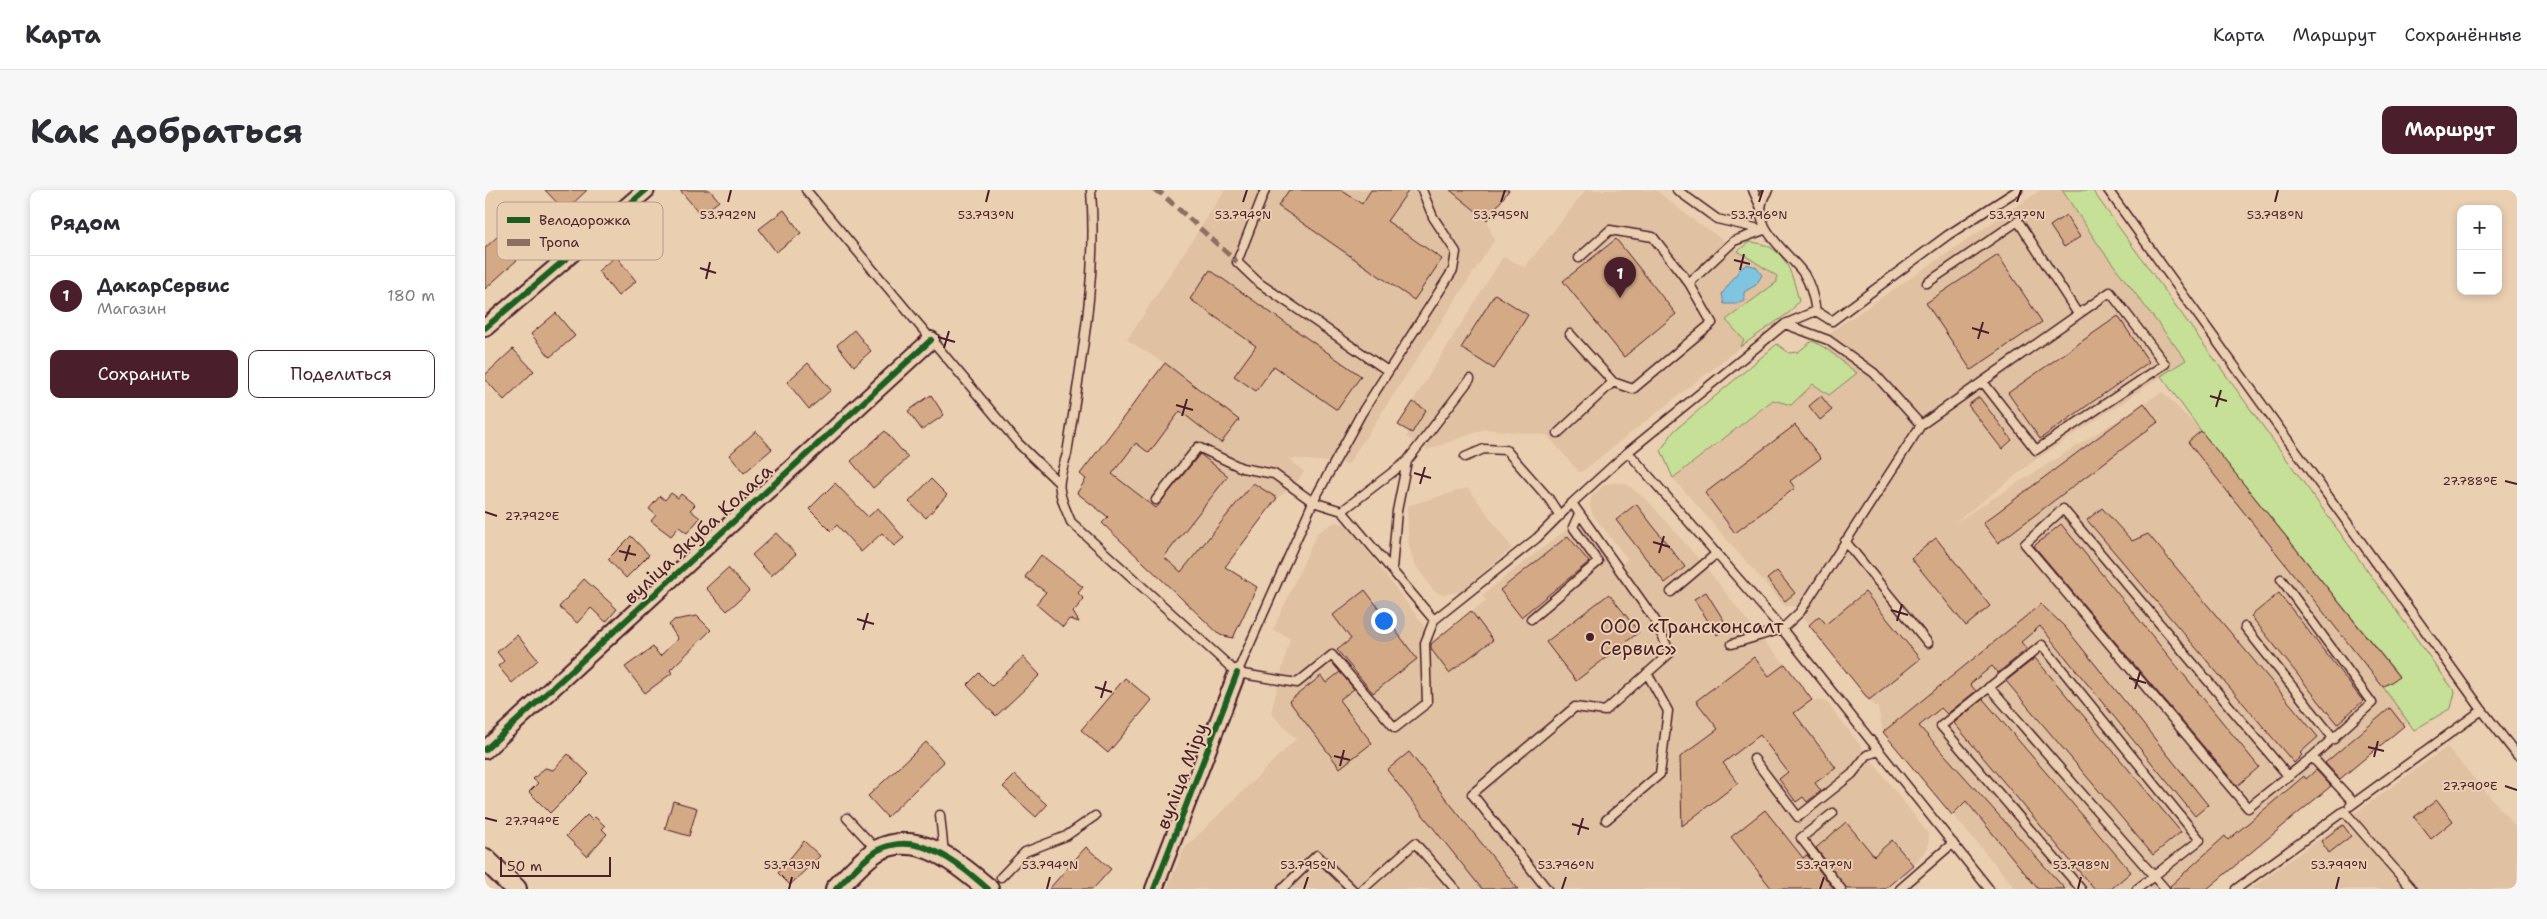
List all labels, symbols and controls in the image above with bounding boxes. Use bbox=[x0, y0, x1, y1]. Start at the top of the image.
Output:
text: Карта bbox=[25, 19, 101, 51]
text: Карта bbox=[2213, 23, 2264, 47]
text: Маршрут bbox=[2292, 23, 2376, 47]
text: Сохранённые bbox=[2404, 23, 2522, 47]
button: Маршрут bbox=[2382, 106, 2517, 154]
text: Как добраться bbox=[30, 107, 303, 154]
legend bbox=[497, 202, 663, 260]
map controls bbox=[2457, 205, 2502, 295]
button: + bbox=[2457, 205, 2502, 250]
text: 53.792°N bbox=[700, 207, 756, 223]
text: 53.793°N bbox=[958, 207, 1014, 223]
text: 53.794°N bbox=[1215, 207, 1271, 223]
text: 53.795°N bbox=[1473, 207, 1529, 223]
text: 53.796°N bbox=[1731, 207, 1787, 223]
text: 53.797°N bbox=[1989, 207, 2045, 223]
text: 53.798°N bbox=[2247, 207, 2303, 223]
text: Рядом bbox=[50, 209, 120, 237]
text: Велодорожка bbox=[539, 211, 631, 229]
text: Тропа bbox=[539, 233, 580, 251]
button: − bbox=[2457, 250, 2502, 295]
pin: 1 bbox=[1604, 257, 1636, 298]
text: ДакарСервис bbox=[97, 273, 230, 298]
text: 1 bbox=[62, 285, 70, 306]
text: 180 m bbox=[387, 285, 435, 306]
text: Магазин bbox=[97, 298, 166, 319]
button: Сохранить bbox=[50, 350, 238, 398]
button: Поделиться bbox=[248, 350, 435, 398]
street label: вуліца Якуба Коласа bbox=[618, 458, 778, 610]
text: 27.788°E bbox=[2443, 473, 2497, 489]
text: 27.792°E bbox=[505, 508, 559, 524]
your location bbox=[1371, 608, 1397, 634]
place label: ООО «Трансконсалт Сервис» bbox=[1600, 614, 1784, 661]
marker: ООО «Трансконсалт Сервис» bbox=[1584, 631, 1596, 643]
street label: вуліца Міру bbox=[1150, 719, 1214, 833]
text: 27.790°E bbox=[2442, 778, 2498, 794]
text: 27.794°E bbox=[505, 813, 559, 829]
scale bar bbox=[500, 854, 611, 877]
text: 50 m bbox=[507, 857, 542, 875]
text: 53.793°N bbox=[764, 857, 820, 873]
text: 53.794°N bbox=[1022, 857, 1078, 873]
text: 53.795°N bbox=[1280, 857, 1336, 873]
text: 53.796°N bbox=[1538, 857, 1594, 873]
text: 53.797°N bbox=[1796, 857, 1852, 873]
text: 53.798°N bbox=[2053, 857, 2109, 873]
text: 53.799°N bbox=[2311, 857, 2367, 873]

